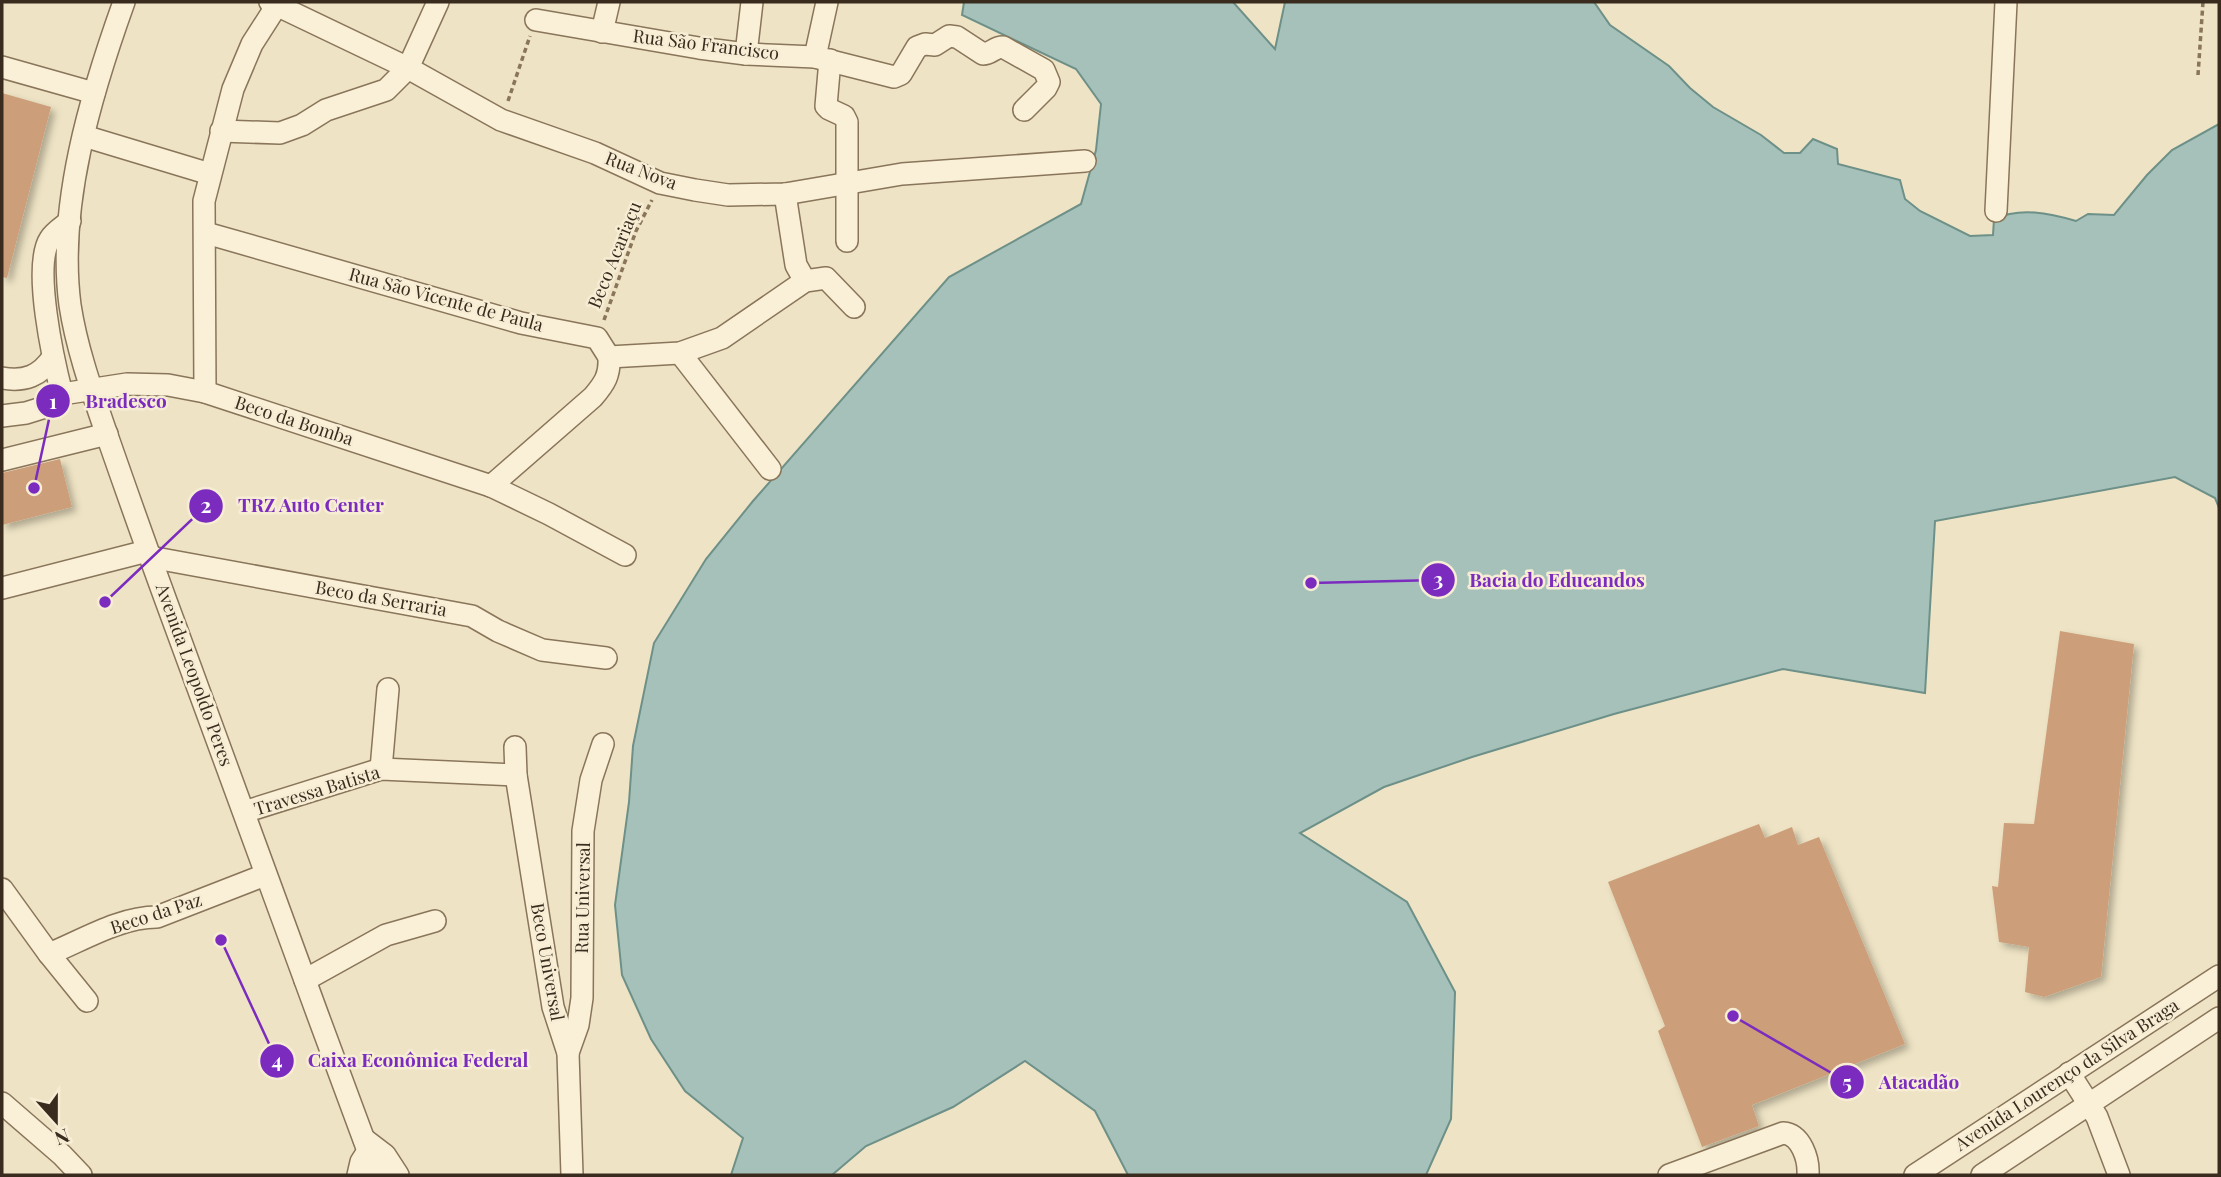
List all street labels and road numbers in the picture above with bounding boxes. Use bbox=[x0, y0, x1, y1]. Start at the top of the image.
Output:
street label: Rua São Francisco bbox=[632, 23, 781, 65]
street label: Rua Nova bbox=[602, 145, 681, 195]
street label: Beco Acariaçu bbox=[582, 197, 647, 312]
street label: Rua São Vicente de Paula bbox=[346, 262, 546, 337]
street label: Beco da Bomba bbox=[232, 390, 357, 451]
street label: Beco da Serraria bbox=[314, 575, 449, 621]
street label: Avenida Leopoldo Peres bbox=[150, 579, 239, 769]
street label: Travessa Batista bbox=[251, 760, 383, 821]
street label: Rua Universal bbox=[569, 842, 595, 954]
street label: Beco da Paz bbox=[107, 887, 205, 939]
street label: Beco Universal bbox=[526, 901, 570, 1023]
street label: Avenida Lourenço da Silva Braga bbox=[1949, 993, 2183, 1156]

